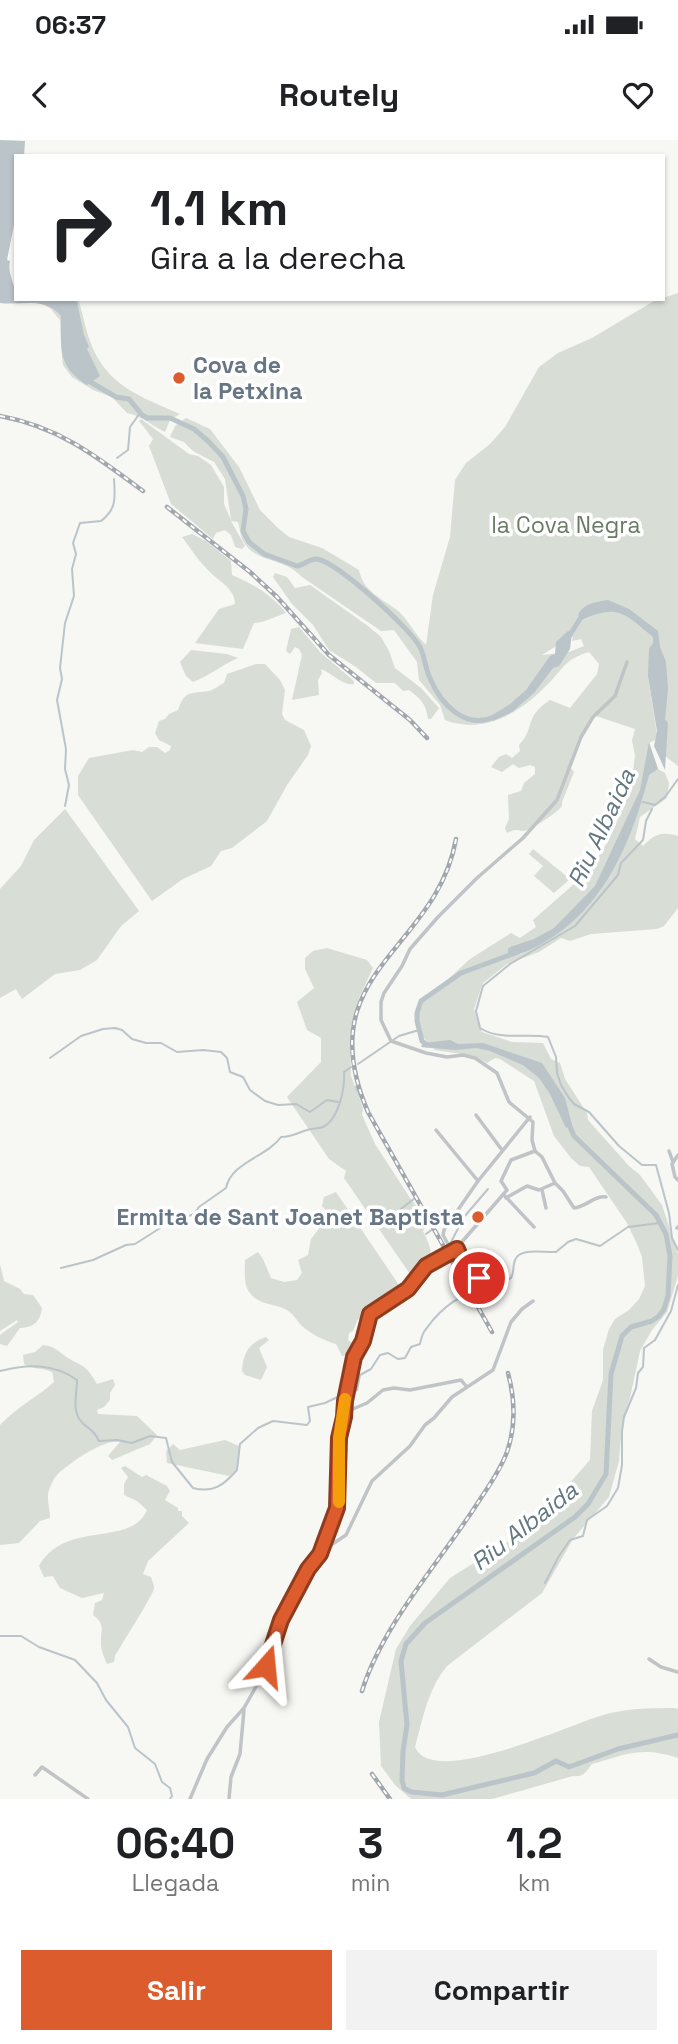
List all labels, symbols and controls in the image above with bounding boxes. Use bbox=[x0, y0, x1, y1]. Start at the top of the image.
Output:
text: 06:37 bbox=[35, 8, 106, 42]
text: Routely bbox=[279, 75, 399, 115]
icon: back bbox=[21, 76, 59, 114]
icon: heart bbox=[619, 76, 657, 114]
text: 1.1 km bbox=[150, 177, 288, 239]
icon: right bbox=[35, 182, 126, 273]
text: Gira a la derecha bbox=[150, 238, 405, 278]
place label: Cova de la Petxina bbox=[193, 350, 302, 406]
marker: Cova de la Petxina bbox=[171, 370, 187, 386]
park label: la Cova Negra bbox=[491, 510, 641, 540]
water label: Riu Albaida bbox=[560, 764, 642, 892]
place label: Ermita de Sant Joanet Baptista bbox=[117, 1202, 464, 1232]
marker: Ermita de Sant Joanet Baptista bbox=[470, 1209, 486, 1225]
pin bbox=[449, 1248, 509, 1308]
icon: arrive bbox=[460, 1259, 498, 1297]
water label: Riu Albaida bbox=[464, 1475, 584, 1577]
position arrow bbox=[229, 1629, 303, 1703]
text: 06:40 bbox=[116, 1817, 235, 1870]
text: 3 bbox=[358, 1817, 383, 1870]
text: 1.2 bbox=[506, 1817, 562, 1870]
text: Llegada bbox=[132, 1868, 219, 1898]
text: min bbox=[351, 1868, 390, 1898]
text: km bbox=[518, 1868, 550, 1898]
button: Salir bbox=[21, 1950, 332, 2030]
button: Compartir bbox=[346, 1950, 657, 2030]

